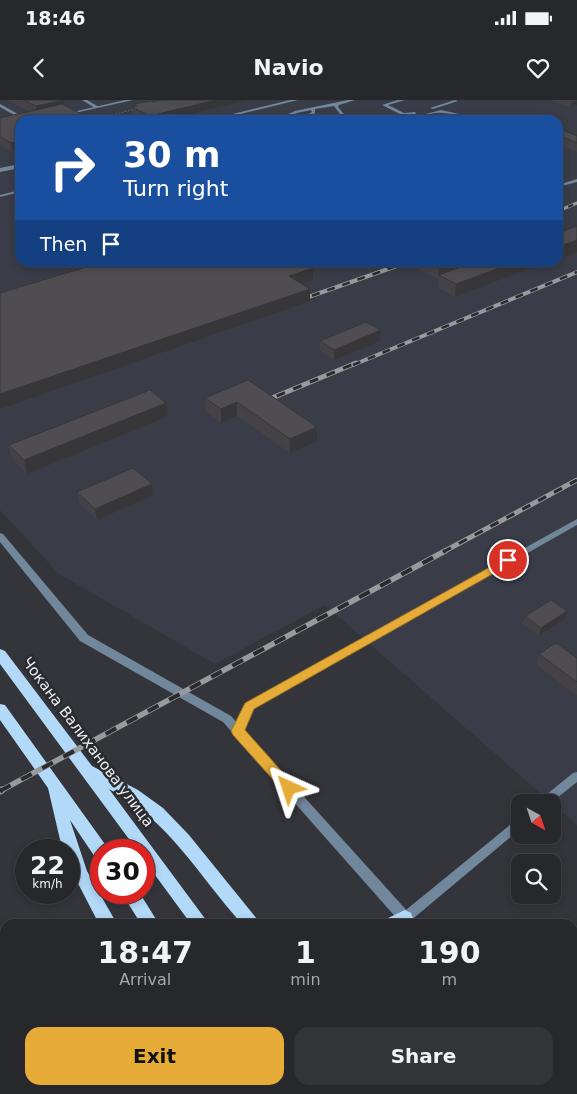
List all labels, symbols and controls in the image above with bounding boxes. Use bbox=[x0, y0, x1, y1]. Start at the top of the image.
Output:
text: 18:46 bbox=[25, 7, 85, 29]
icon: back bbox=[25, 54, 53, 82]
icon: heart bbox=[524, 54, 552, 82]
text: Navio bbox=[253, 55, 324, 80]
icon: right bbox=[40, 135, 105, 200]
text: 30 m bbox=[123, 135, 220, 175]
text: Turn right bbox=[123, 176, 228, 201]
icon: arrive bbox=[97, 230, 125, 258]
text: Then bbox=[40, 233, 87, 255]
pin bbox=[487, 539, 529, 581]
icon: arrive bbox=[494, 546, 522, 574]
street label: Чокана Валиханова улица bbox=[18, 654, 158, 830]
position arrow bbox=[262, 761, 314, 813]
north arrow bbox=[511, 794, 561, 844]
map controls bbox=[511, 794, 561, 904]
speed limit sign: 30 bbox=[90, 839, 155, 904]
text: 22 bbox=[30, 851, 65, 880]
button: search bbox=[511, 854, 561, 904]
text: km/h bbox=[32, 877, 63, 891]
text: 18:47 bbox=[97, 935, 193, 970]
text: 1 bbox=[295, 935, 316, 970]
text: 190 bbox=[418, 935, 481, 970]
text: Arrival bbox=[119, 970, 171, 989]
text: min bbox=[290, 970, 321, 989]
text: m bbox=[441, 970, 457, 989]
button: Exit bbox=[25, 1027, 284, 1085]
button: Share bbox=[294, 1027, 553, 1085]

